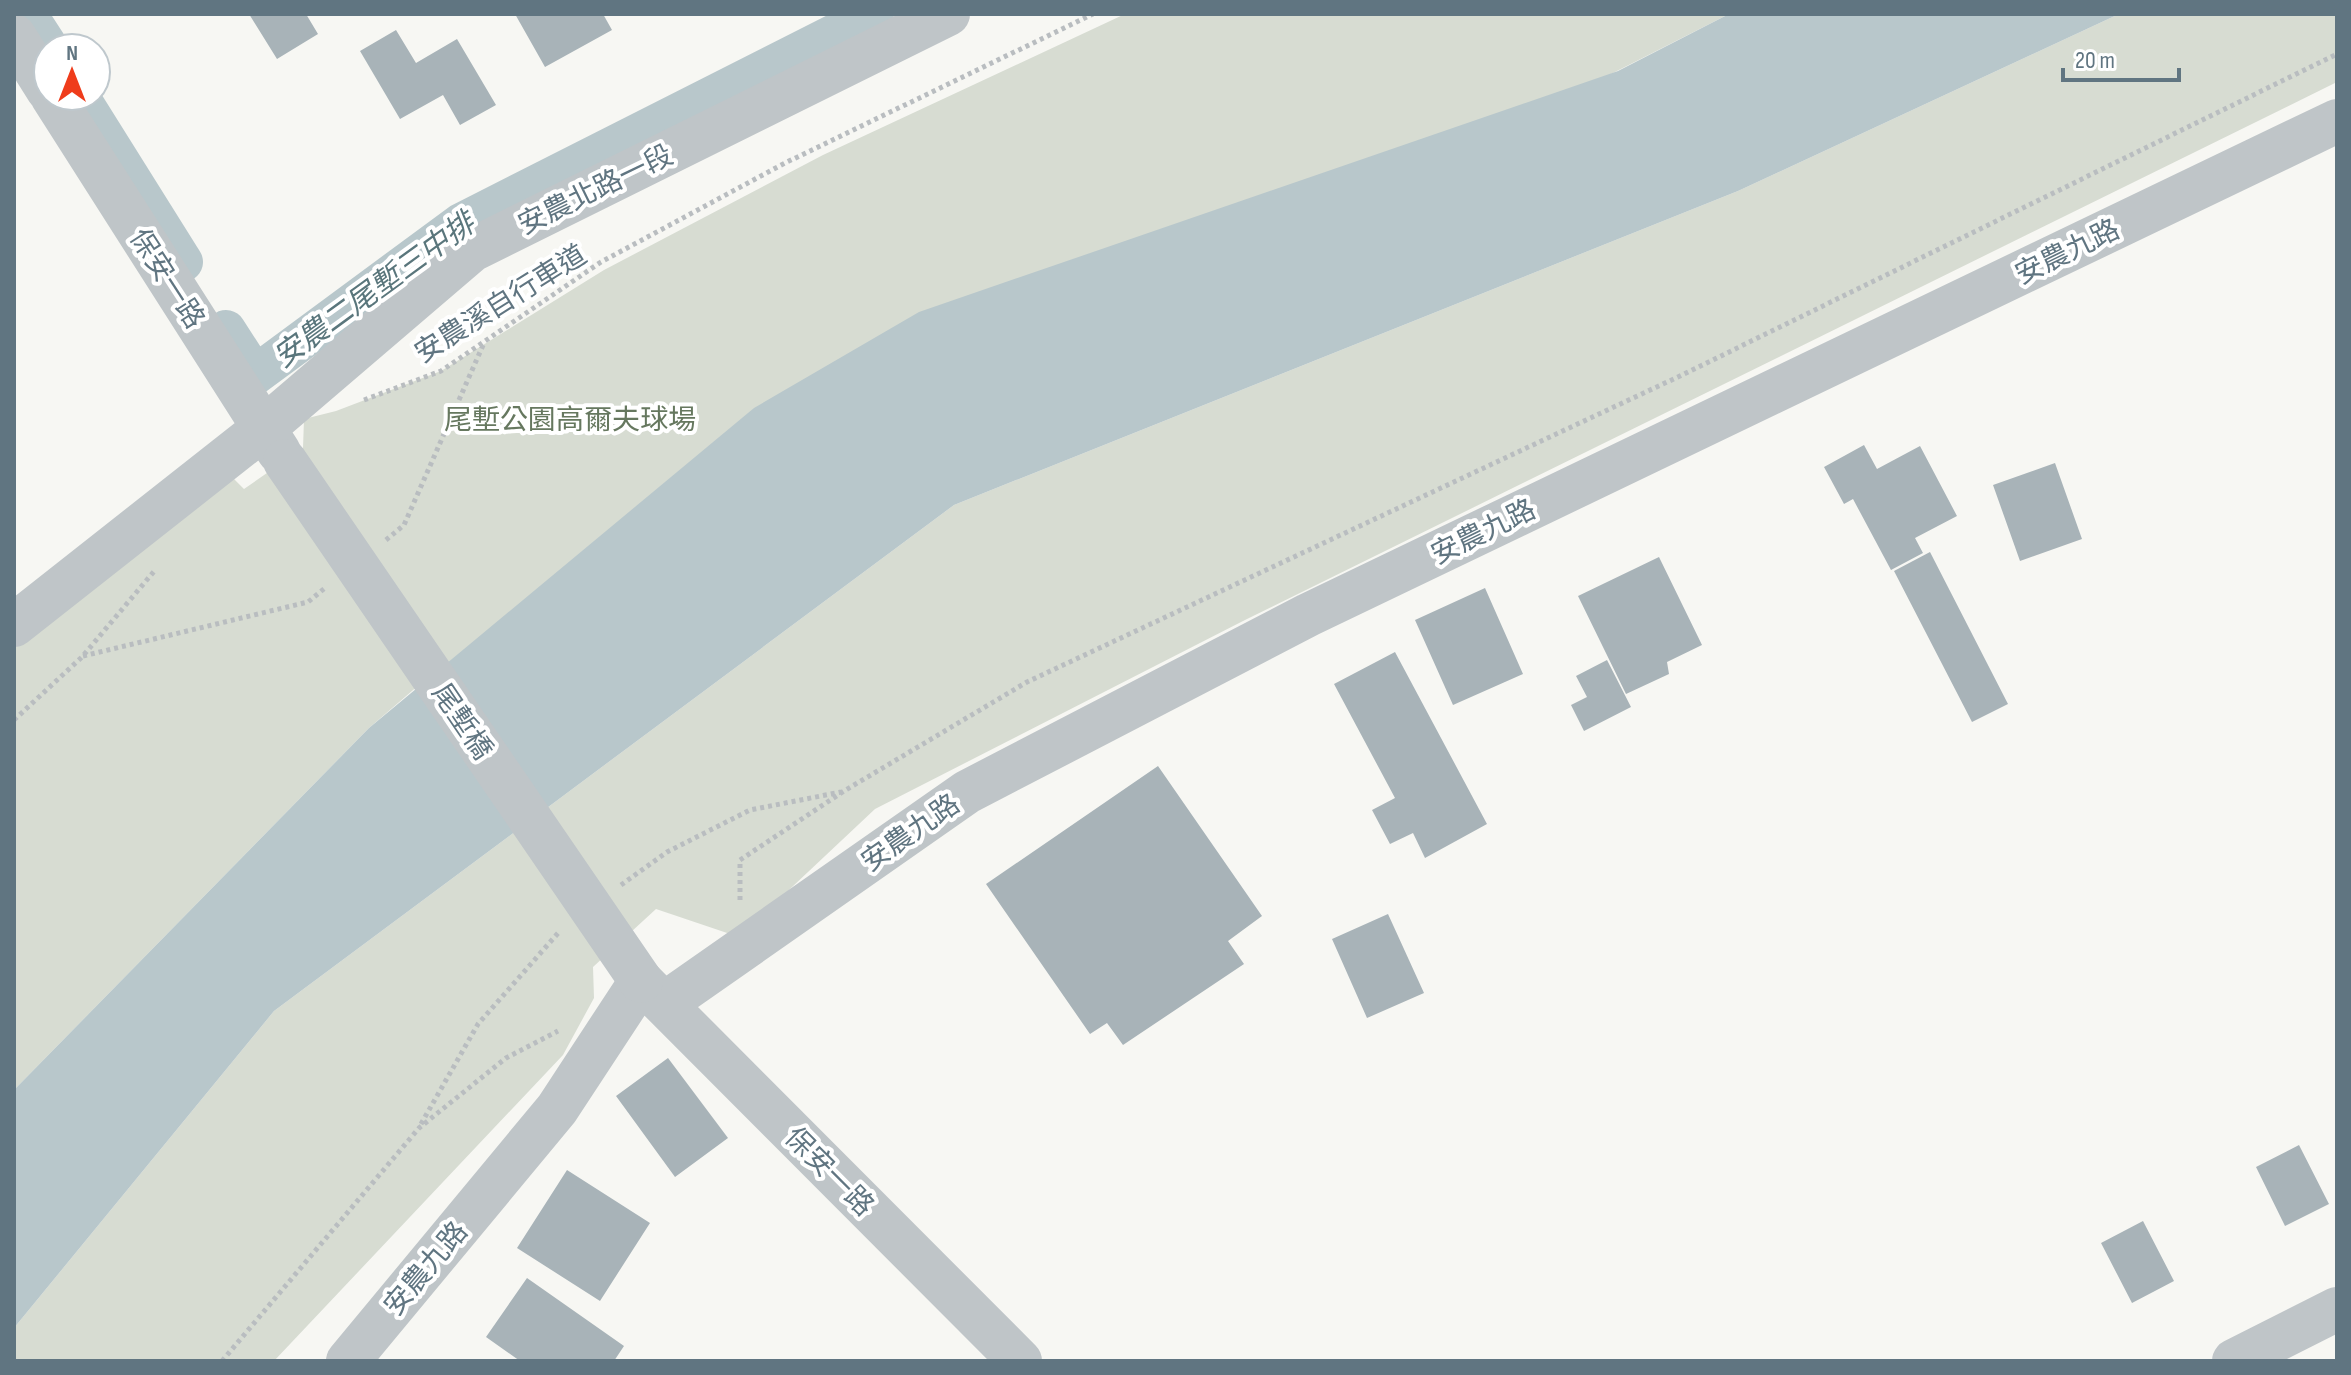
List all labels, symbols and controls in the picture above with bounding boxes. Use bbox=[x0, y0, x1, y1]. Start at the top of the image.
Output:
north arrow bbox=[32, 32, 112, 112]
scale bar bbox=[2063, 32, 2179, 82]
text: N bbox=[66, 40, 78, 67]
text: 20 m bbox=[2075, 46, 2115, 75]
street label: 安農北路一段 bbox=[513, 139, 678, 242]
water label: 安農二尾塹三中排 bbox=[267, 203, 485, 376]
street label: 安農九路 bbox=[2010, 213, 2125, 292]
street label: 保安一路 bbox=[122, 223, 211, 335]
street label: 安農溪自行車道 bbox=[409, 238, 593, 370]
park label: 尾塹公園高爾夫球場 bbox=[444, 404, 696, 437]
street label: 安農九路 bbox=[1426, 493, 1541, 572]
street label: 尾塹橋 bbox=[425, 678, 499, 766]
street label: 安農九路 bbox=[856, 788, 966, 879]
street label: 保安一路 bbox=[778, 1121, 880, 1223]
street label: 安農九路 bbox=[378, 1215, 475, 1322]

